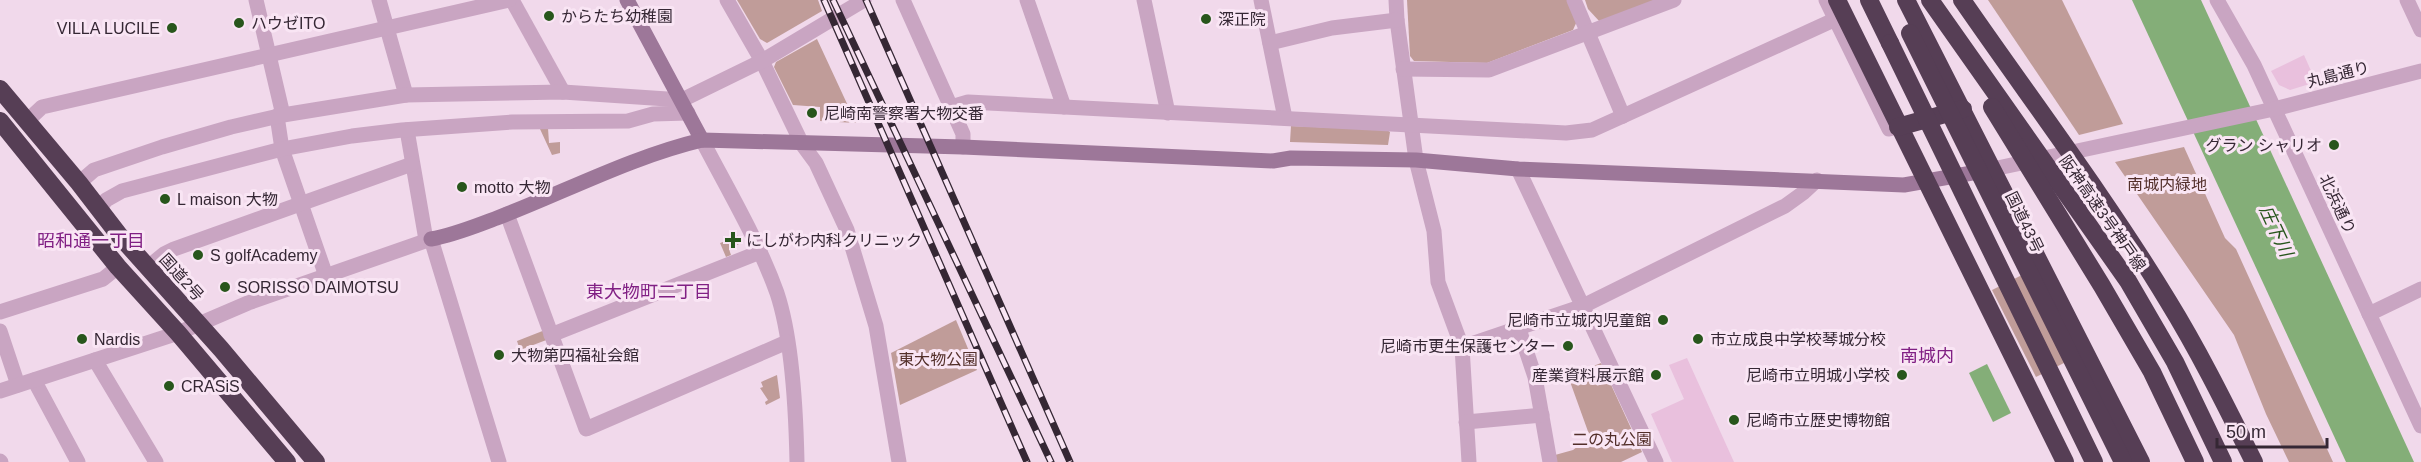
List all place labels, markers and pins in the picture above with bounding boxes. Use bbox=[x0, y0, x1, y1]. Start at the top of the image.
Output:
place label: からたち幼稚園 bbox=[561, 8, 673, 25]
marker: からたち幼稚園 bbox=[542, 9, 556, 23]
place label: 深正院 bbox=[1218, 11, 1266, 28]
marker: 深正院 bbox=[1199, 12, 1213, 26]
place label: ハウゼITO bbox=[251, 15, 325, 32]
marker: ハウゼITO bbox=[232, 16, 246, 30]
place label: VILLA LUCILE bbox=[57, 20, 160, 37]
marker: VILLA LUCILE bbox=[165, 21, 179, 35]
place label: 尼崎南警察署大物交番 bbox=[824, 105, 984, 122]
marker: 尼崎南警察署大物交番 bbox=[805, 106, 819, 120]
place label: グラン シャリオ bbox=[2206, 137, 2322, 154]
marker: グラン シャリオ bbox=[2327, 138, 2341, 152]
place label: motto 大物 bbox=[474, 179, 550, 196]
marker: motto 大物 bbox=[455, 180, 469, 194]
place label: L maison 大物 bbox=[177, 191, 278, 208]
marker: L maison 大物 bbox=[158, 192, 172, 206]
marker: にしがわ内科クリニック bbox=[724, 231, 742, 249]
place label: にしがわ内科クリニック bbox=[746, 232, 922, 249]
place label: S golfAcademy bbox=[210, 247, 318, 264]
marker: S golfAcademy bbox=[191, 248, 205, 262]
place label: SORISSO DAIMOTSU bbox=[237, 279, 399, 296]
marker: SORISSO DAIMOTSU bbox=[218, 280, 232, 294]
place label: 尼崎市立城内児童館 bbox=[1507, 312, 1651, 329]
marker: 尼崎市立城内児童館 bbox=[1656, 313, 1670, 327]
place label: Nardis bbox=[94, 331, 140, 348]
place label: 市立成良中学校琴城分校 bbox=[1710, 331, 1886, 348]
marker: Nardis bbox=[75, 332, 89, 346]
marker: 市立成良中学校琴城分校 bbox=[1691, 332, 1705, 346]
place label: 尼崎市更生保護センター bbox=[1380, 338, 1556, 355]
marker: 尼崎市更生保護センター bbox=[1561, 339, 1575, 353]
place label: 大物第四福祉会館 bbox=[511, 347, 639, 364]
marker: 大物第四福祉会館 bbox=[492, 348, 506, 362]
place label: 産業資料展示館 bbox=[1532, 367, 1644, 384]
place label: 尼崎市立明城小学校 bbox=[1746, 367, 1890, 384]
marker: 産業資料展示館 bbox=[1649, 368, 1663, 382]
marker: 尼崎市立明城小学校 bbox=[1895, 368, 1909, 382]
place label: CRASiS bbox=[181, 378, 240, 395]
marker: CRASiS bbox=[162, 379, 176, 393]
place label: 尼崎市立歴史博物館 bbox=[1746, 412, 1890, 429]
marker: 尼崎市立歴史博物館 bbox=[1727, 413, 1741, 427]

